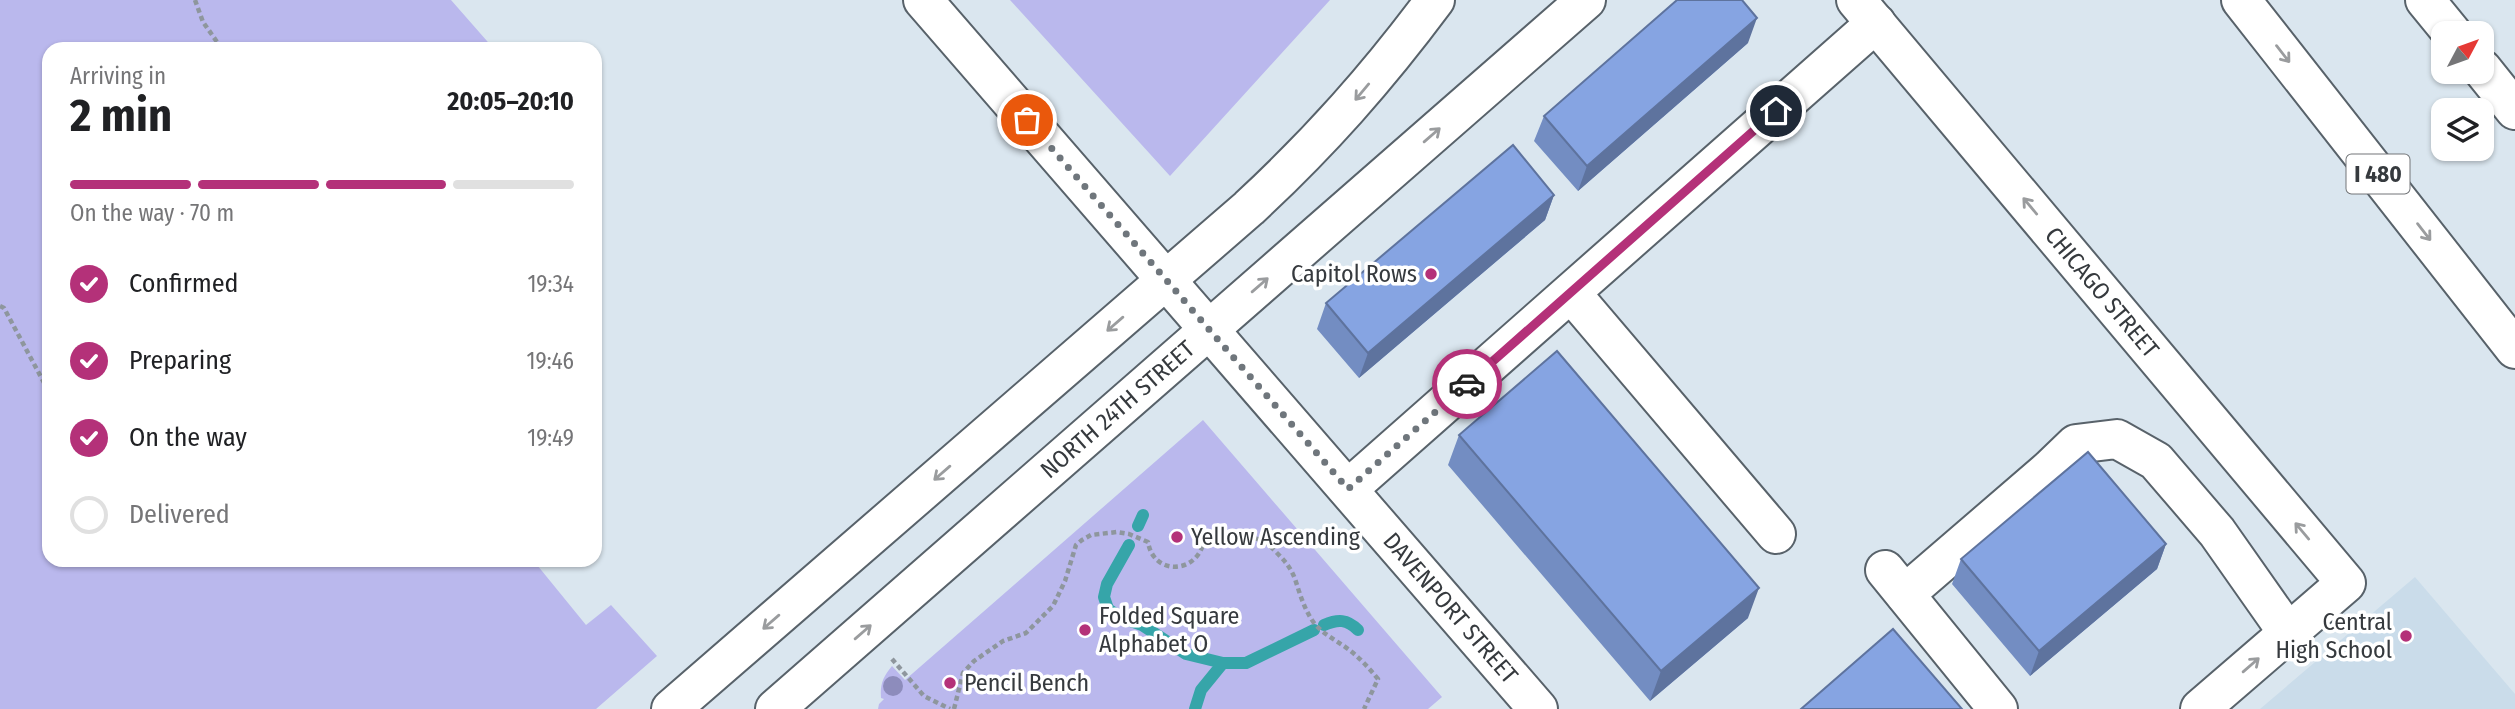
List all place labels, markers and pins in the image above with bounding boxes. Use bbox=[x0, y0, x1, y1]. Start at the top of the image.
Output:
pin bbox=[1746, 81, 1806, 141]
pin bbox=[997, 90, 1057, 150]
place label: Capitol Rows bbox=[1291, 260, 1417, 288]
marker: Capitol Rows bbox=[1423, 266, 1439, 282]
place label: Yellow Ascending bbox=[1191, 523, 1361, 551]
marker: Yellow Ascending bbox=[1169, 529, 1185, 545]
place label: Folded Square Alphabet O bbox=[1099, 602, 1239, 658]
place label: Central High School bbox=[2275, 608, 2392, 664]
marker: Folded Square Alphabet O bbox=[1077, 622, 1093, 638]
marker: Central High School bbox=[2398, 628, 2414, 644]
place label: Pencil Bench bbox=[964, 669, 1089, 697]
marker: Pencil Bench bbox=[942, 675, 958, 691]

